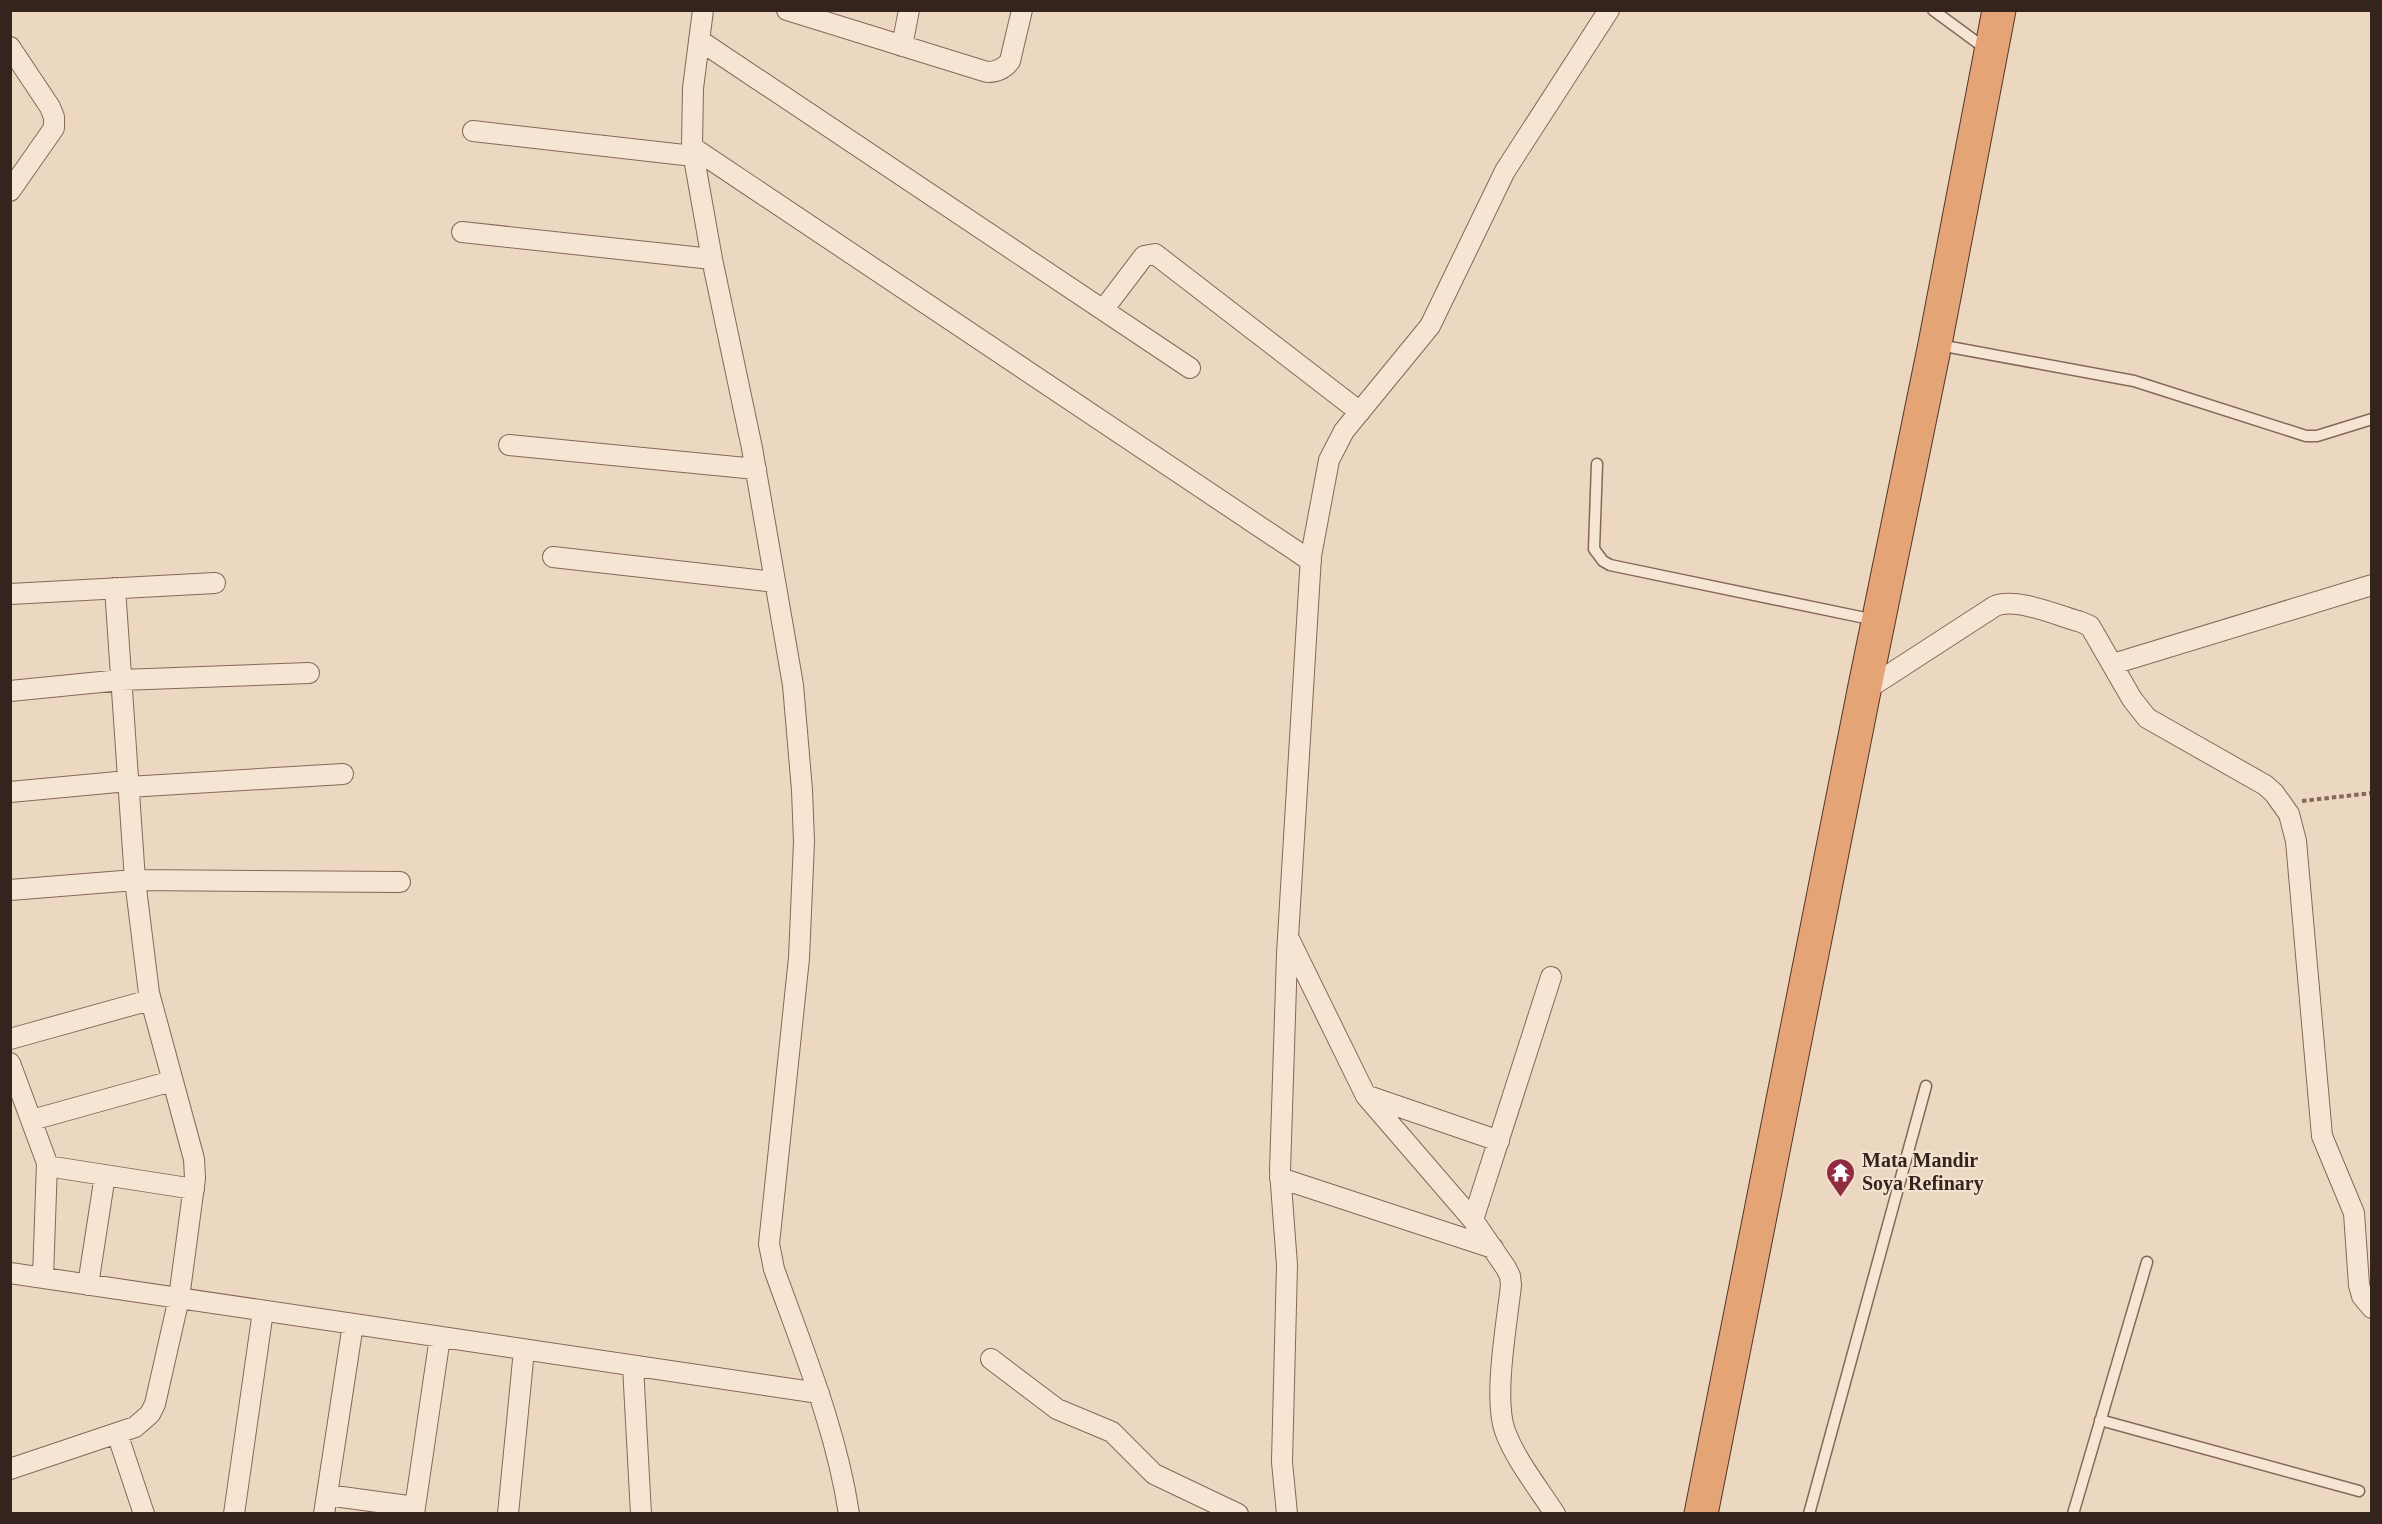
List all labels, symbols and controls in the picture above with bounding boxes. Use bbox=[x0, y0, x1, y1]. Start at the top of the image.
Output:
place label: Mata Mandir Soya Refinary bbox=[1862, 1149, 1984, 1195]
temple icon: Mata Mandir Soya Refinary bbox=[1825, 1156, 1857, 1198]

